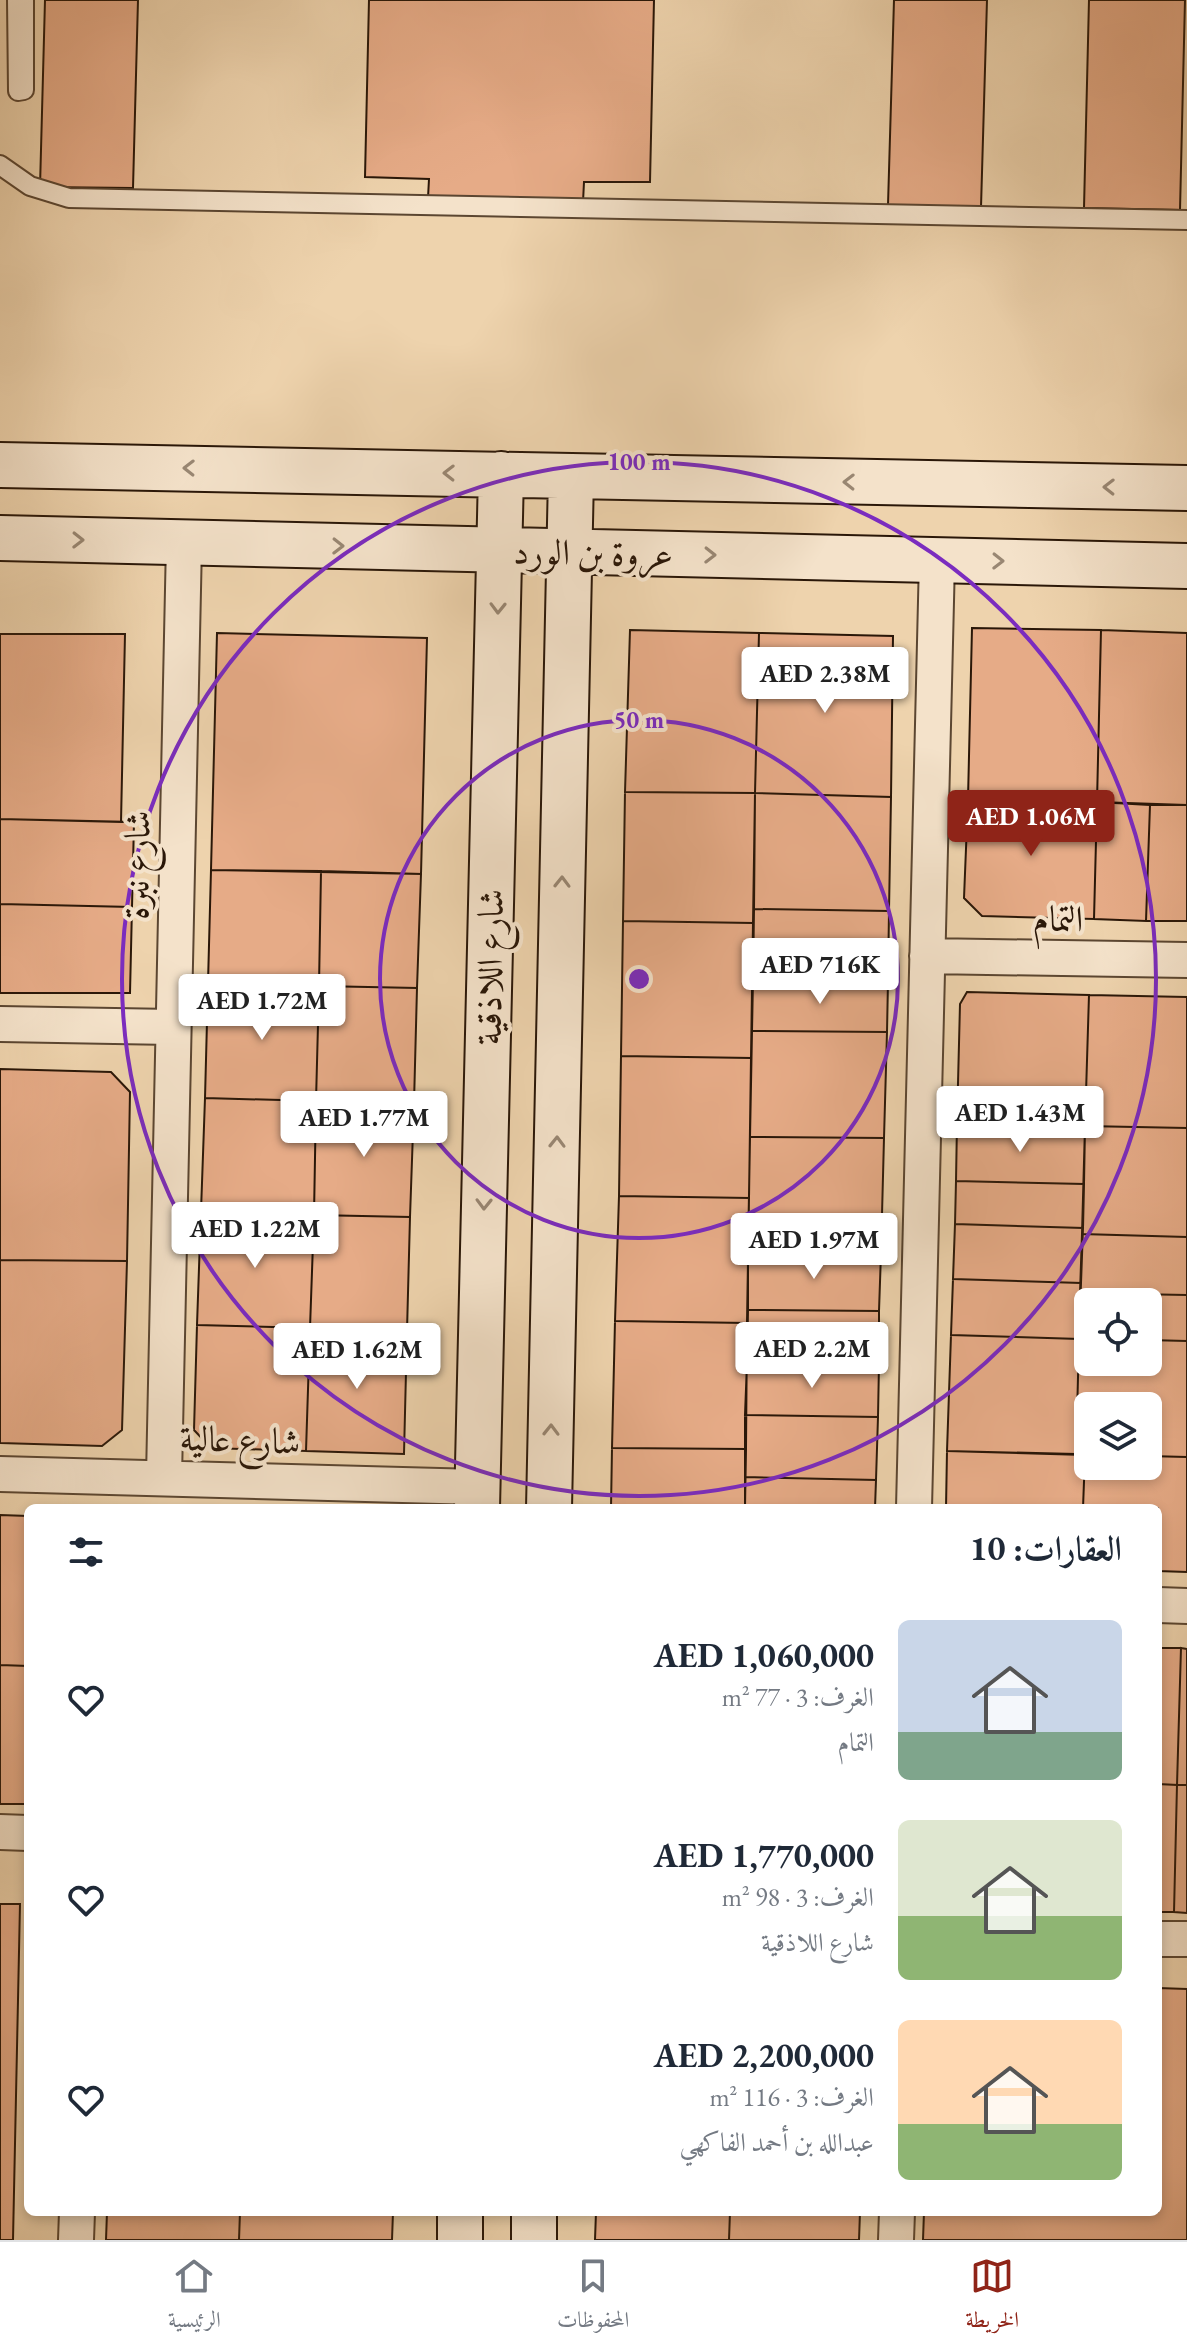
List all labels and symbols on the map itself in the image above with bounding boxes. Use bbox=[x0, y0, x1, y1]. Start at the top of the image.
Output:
text: 100 m bbox=[607, 446, 671, 477]
one-way arrow bbox=[182, 460, 195, 477]
one-way arrow bbox=[442, 465, 455, 482]
one-way arrow bbox=[842, 473, 855, 490]
one-way arrow bbox=[1102, 478, 1115, 495]
street label: عروة بن الورد bbox=[512, 528, 674, 579]
one-way arrow bbox=[72, 532, 85, 549]
one-way arrow bbox=[332, 538, 345, 555]
one-way arrow bbox=[704, 546, 717, 564]
one-way arrow bbox=[992, 553, 1005, 570]
one-way arrow bbox=[489, 602, 507, 615]
pin: AED 2.38M bbox=[733, 647, 917, 715]
text: 50 m bbox=[614, 704, 664, 735]
pin: AED 1.06M bbox=[939, 790, 1123, 858]
street label: شارع نبرة bbox=[112, 810, 168, 920]
one-way arrow bbox=[553, 875, 571, 888]
street label: شارع اللاذقية bbox=[465, 888, 521, 1046]
street label: التمام bbox=[1032, 895, 1084, 950]
pin: AED 716K bbox=[737, 938, 903, 1006]
centre of rings bbox=[625, 965, 653, 993]
pin: AED 1.72M bbox=[170, 974, 354, 1042]
pin: AED 1.43M bbox=[928, 1086, 1112, 1154]
pin: AED 1.77M bbox=[272, 1091, 456, 1159]
one-way arrow bbox=[548, 1135, 565, 1148]
one-way arrow bbox=[475, 1198, 492, 1211]
pin: AED 1.22M bbox=[163, 1202, 347, 1270]
pin: AED 1.97M bbox=[722, 1213, 906, 1281]
pin: AED 2.2M bbox=[729, 1322, 895, 1390]
pin: AED 1.62M bbox=[265, 1323, 449, 1391]
street label: شارع عالية bbox=[179, 1414, 301, 1472]
one-way arrow bbox=[542, 1423, 559, 1436]

